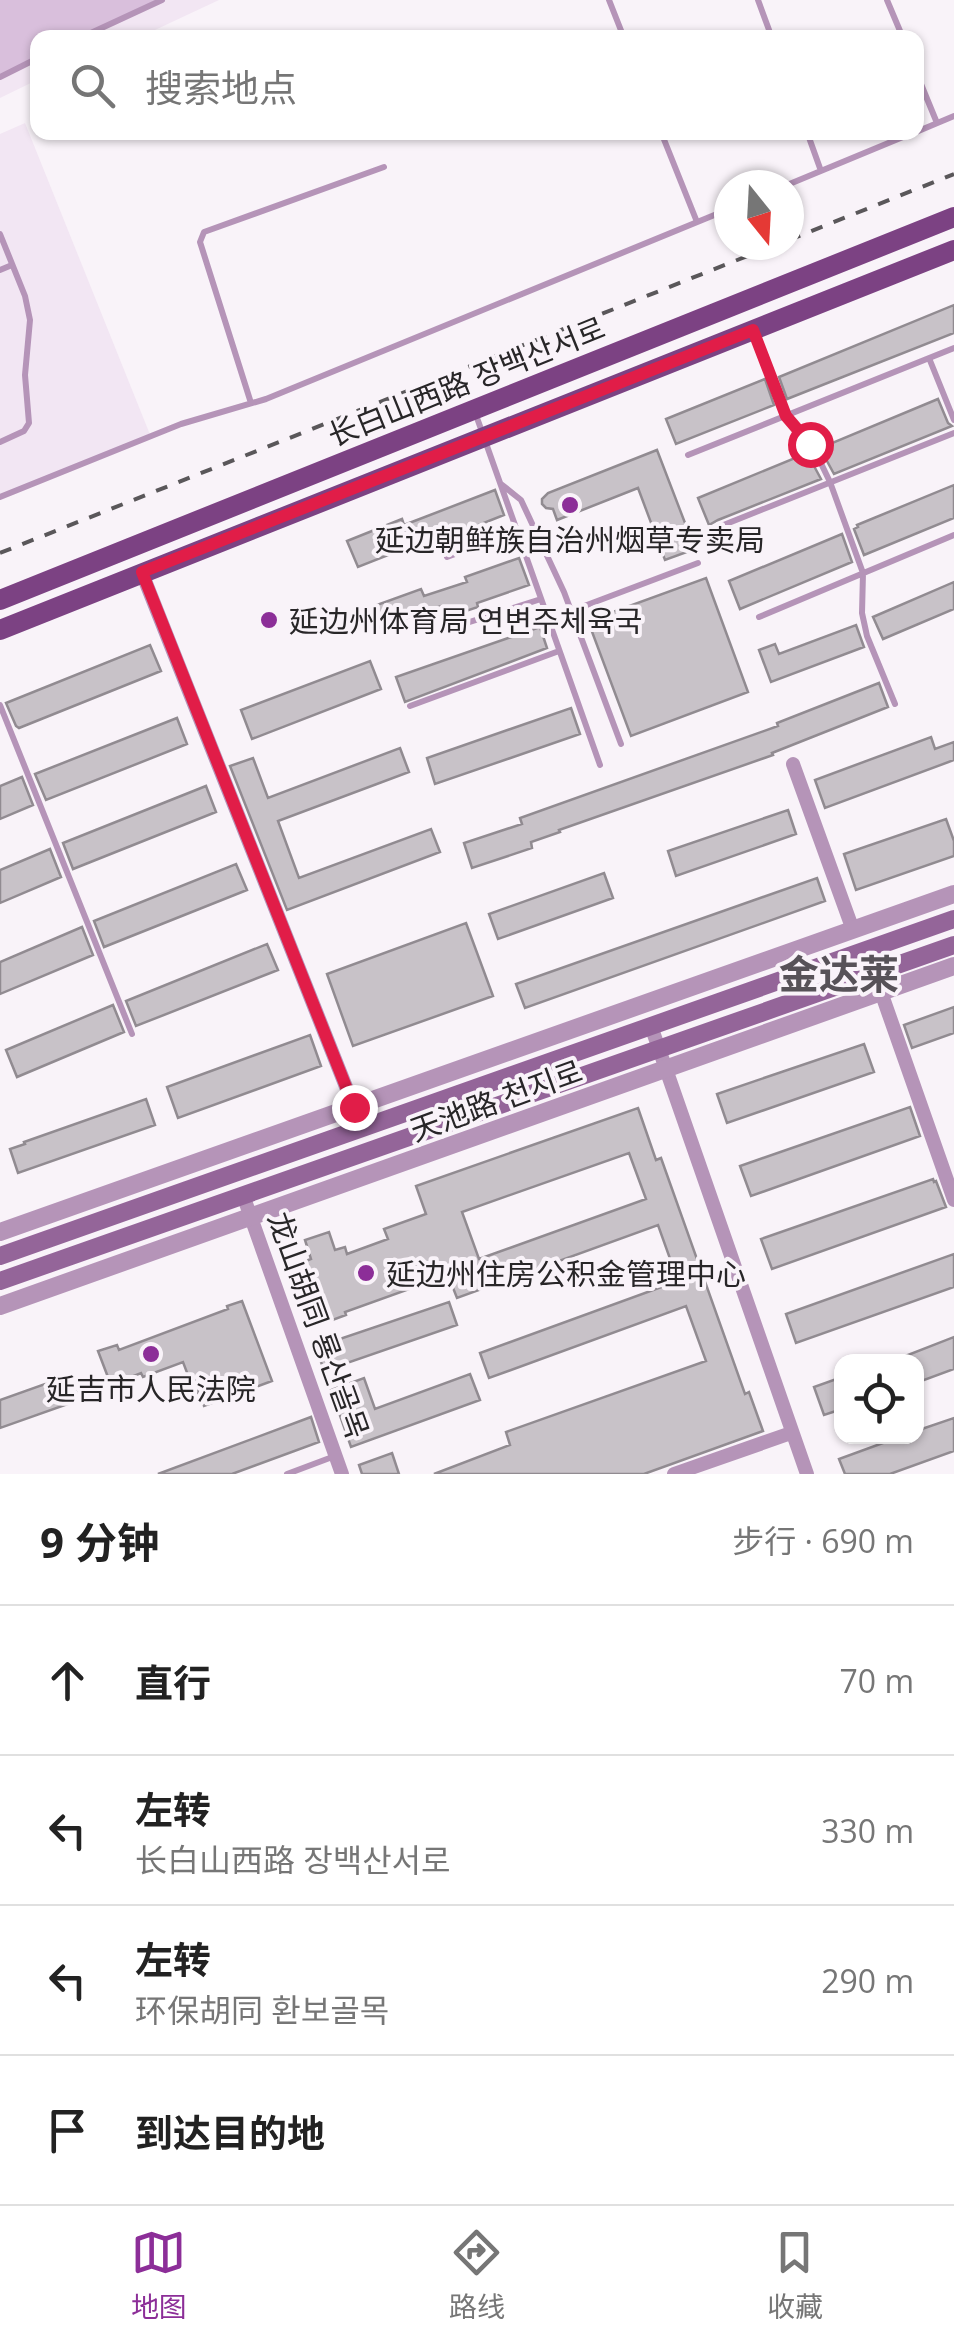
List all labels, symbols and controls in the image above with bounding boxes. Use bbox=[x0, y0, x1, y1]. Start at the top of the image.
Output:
search box bbox=[30, 30, 924, 140]
icon: search bbox=[65, 58, 120, 113]
text: 搜索地点 bbox=[145, 61, 297, 113]
north arrow bbox=[714, 170, 804, 260]
street label: 长白山西路 장백산서로 bbox=[321, 307, 611, 455]
route start bbox=[788, 422, 834, 468]
marker: 延边朝鲜族自治州烟草专卖局 bbox=[559, 494, 581, 516]
place label: 延边朝鲜族自治州烟草专卖局 bbox=[375, 519, 765, 560]
place label: 延边州体育局 연변주체육국 bbox=[289, 600, 642, 641]
marker: 延边州体育局 연변주체육국 bbox=[258, 609, 280, 631]
district label: 金达莱 bbox=[779, 946, 899, 1001]
street label: 天池路 천지로 bbox=[404, 1050, 588, 1150]
route end bbox=[332, 1085, 378, 1131]
street label: 龙山胡同 룡산골목 bbox=[259, 1206, 379, 1444]
place label: 延边州住房公积金管理中心 bbox=[386, 1253, 746, 1294]
marker: 延边州住房公积金管理中心 bbox=[355, 1262, 377, 1284]
marker: 延吉市人民法院 bbox=[140, 1343, 162, 1365]
map controls bbox=[834, 1354, 924, 1444]
button: locate bbox=[834, 1354, 924, 1444]
place label: 延吉市人民法院 bbox=[46, 1368, 256, 1409]
text: 9 分钟 bbox=[40, 1513, 159, 1570]
text: 步行 · 690 m bbox=[732, 1519, 914, 1562]
icon: ahead bbox=[40, 1653, 95, 1708]
text: 直行 bbox=[135, 1656, 211, 1708]
text: 70 m bbox=[839, 1659, 914, 1702]
text: 左转 bbox=[135, 1783, 211, 1835]
icon: left bbox=[40, 1803, 95, 1858]
text: 330 m bbox=[821, 1809, 914, 1852]
text: 长白山西路 장백산서로 bbox=[135, 1838, 451, 1881]
text: 左转 bbox=[135, 1933, 211, 1985]
icon: left bbox=[40, 1953, 95, 2008]
text: 290 m bbox=[821, 1959, 914, 2002]
text: 环保胡同 환보골목 bbox=[135, 1988, 389, 2031]
icon: arrive bbox=[40, 2103, 95, 2158]
text: 到达目的地 bbox=[135, 2106, 325, 2158]
tab: 地图 bbox=[131, 2225, 187, 2325]
tab: 路线 bbox=[449, 2225, 505, 2325]
tab: 收藏 bbox=[767, 2225, 823, 2325]

